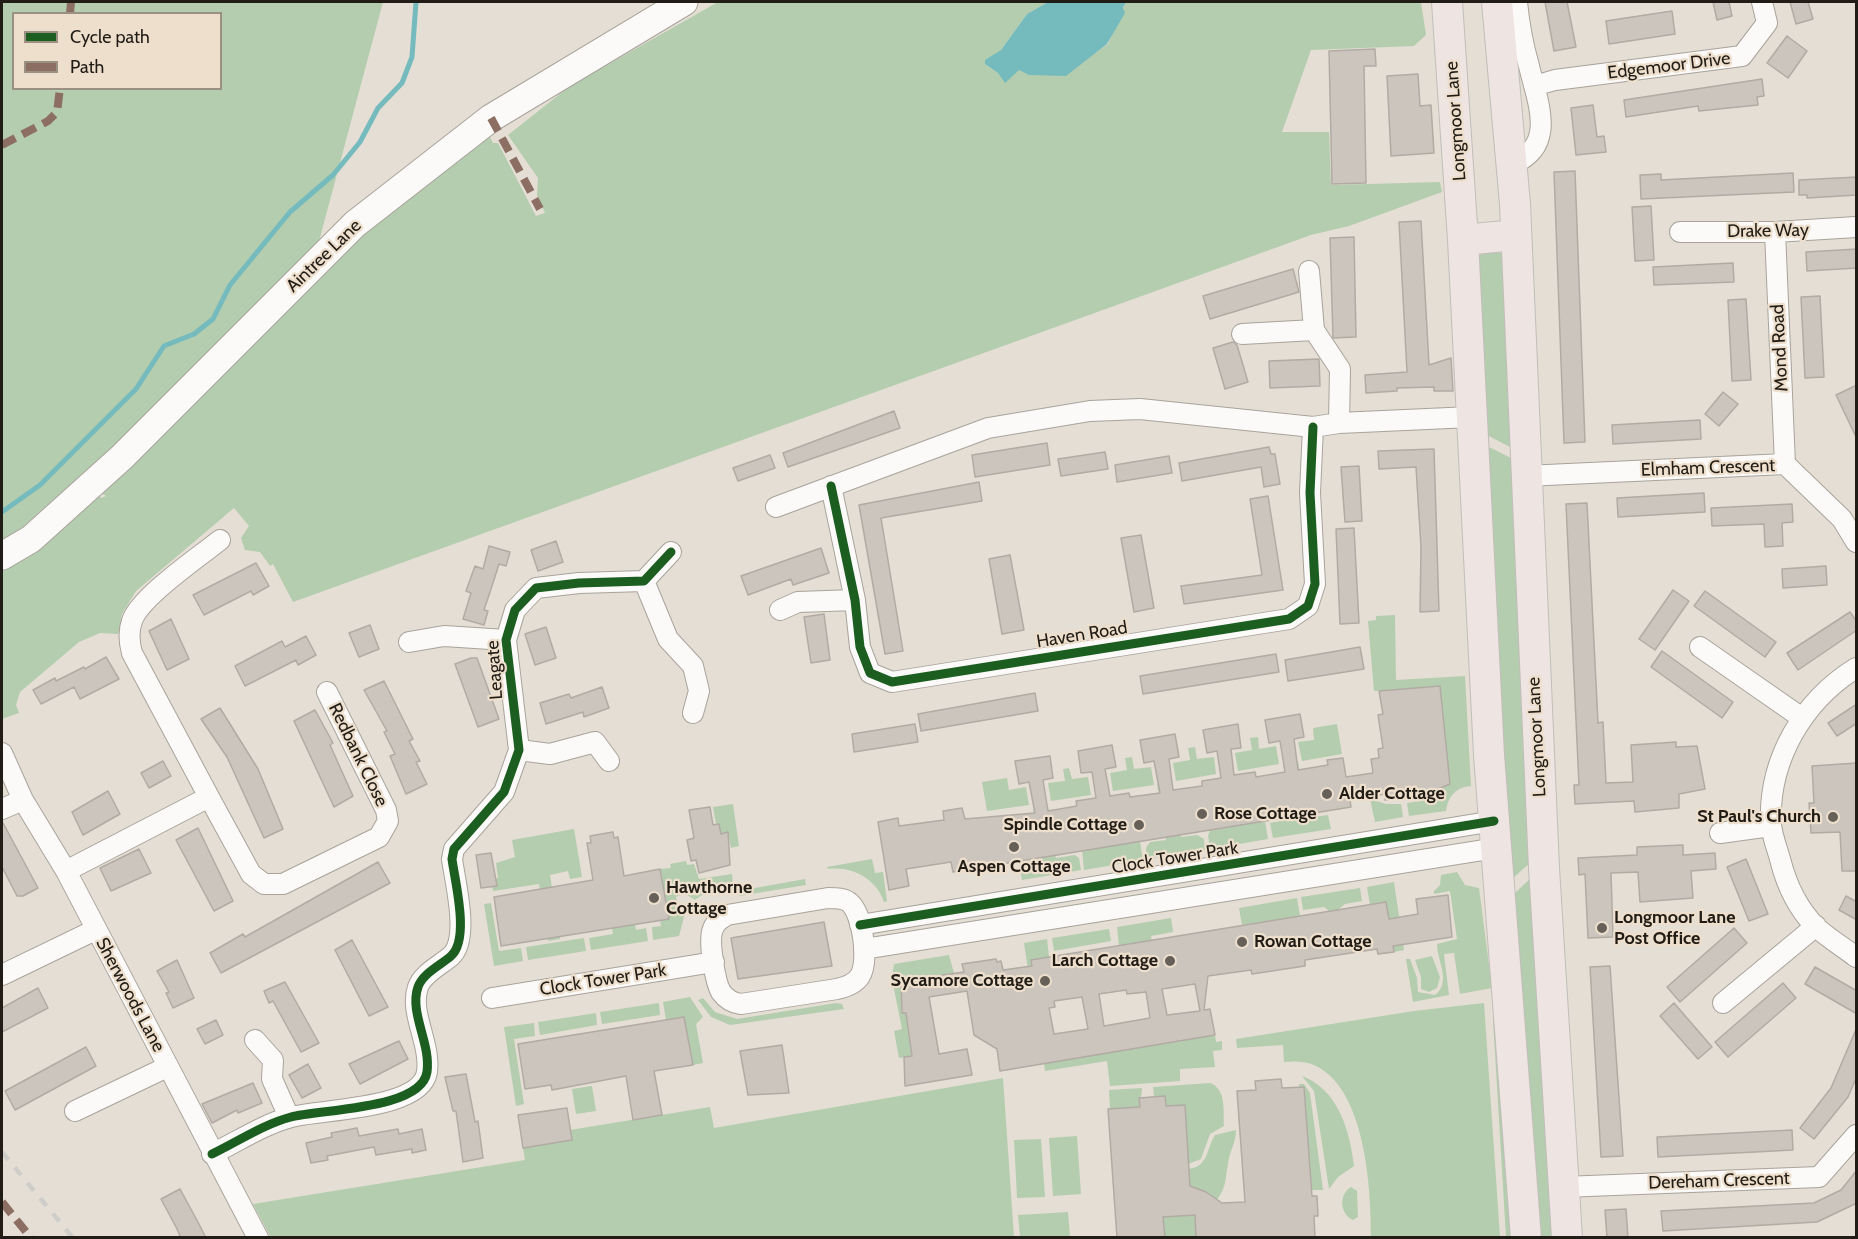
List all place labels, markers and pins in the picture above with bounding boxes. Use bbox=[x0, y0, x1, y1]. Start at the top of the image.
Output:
place label: Alder Cottage bbox=[1339, 783, 1445, 805]
marker: Alder Cottage bbox=[1320, 787, 1334, 801]
place label: Rose Cottage bbox=[1214, 803, 1317, 825]
place label: St Paul's Church bbox=[1697, 806, 1821, 828]
marker: Rose Cottage bbox=[1195, 807, 1209, 821]
marker: St Paul's Church bbox=[1826, 810, 1840, 824]
place label: Spindle Cottage bbox=[1003, 814, 1127, 836]
marker: Spindle Cottage bbox=[1132, 818, 1146, 832]
marker: Aspen Cottage bbox=[1007, 840, 1021, 854]
place label: Aspen Cottage bbox=[958, 856, 1070, 878]
place label: Hawthorne Cottage bbox=[666, 877, 752, 920]
marker: Hawthorne Cottage bbox=[647, 891, 661, 905]
place label: Longmoor Lane Post Office bbox=[1614, 907, 1735, 950]
marker: Longmoor Lane Post Office bbox=[1595, 921, 1609, 935]
place label: Rowan Cottage bbox=[1254, 931, 1372, 953]
marker: Rowan Cottage bbox=[1235, 935, 1249, 949]
place label: Larch Cottage bbox=[1052, 950, 1158, 972]
marker: Larch Cottage bbox=[1163, 954, 1177, 968]
place label: Sycamore Cottage bbox=[891, 970, 1033, 992]
marker: Sycamore Cottage bbox=[1038, 974, 1052, 988]

